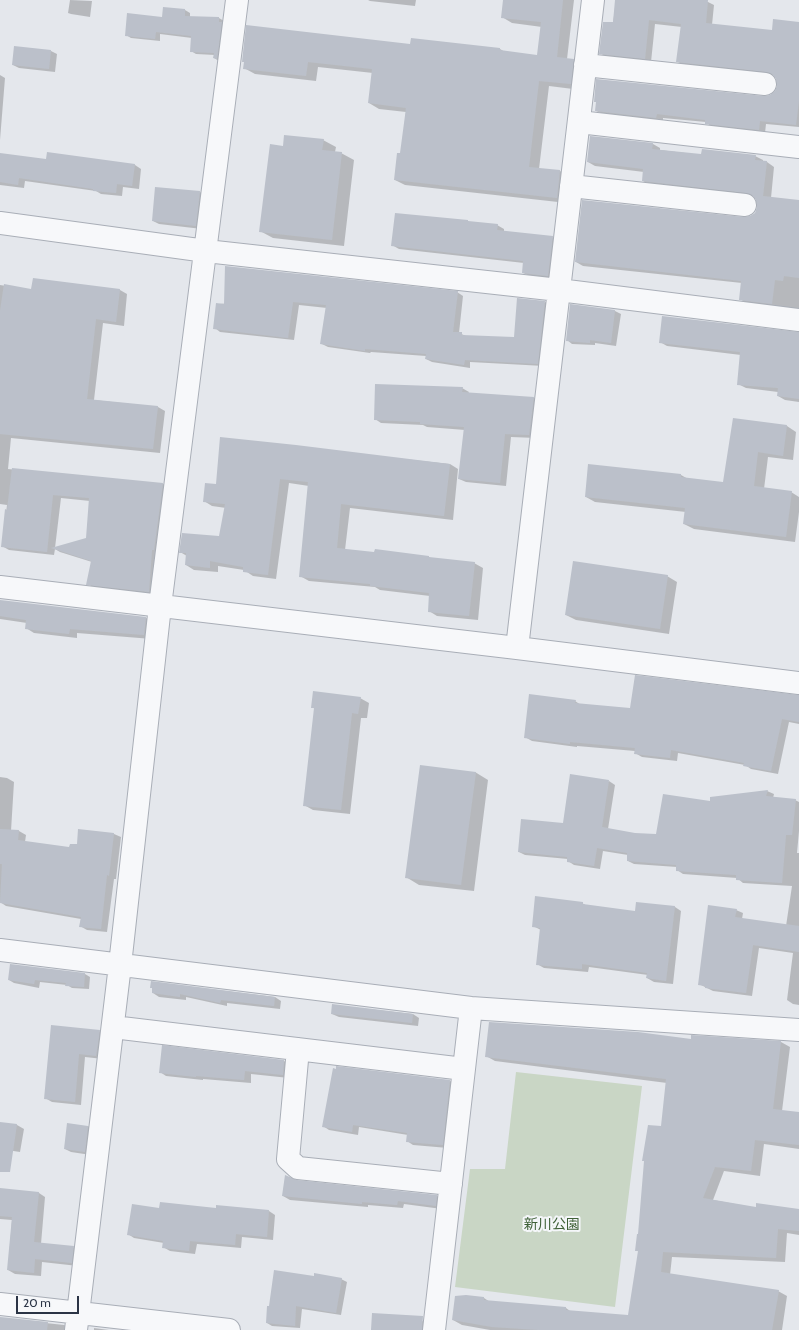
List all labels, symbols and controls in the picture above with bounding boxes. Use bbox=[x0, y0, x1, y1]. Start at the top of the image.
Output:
park label: 新川公園 bbox=[524, 1217, 580, 1233]
scale bar bbox=[18, 1288, 81, 1314]
text: 20 m bbox=[23, 1295, 51, 1310]

